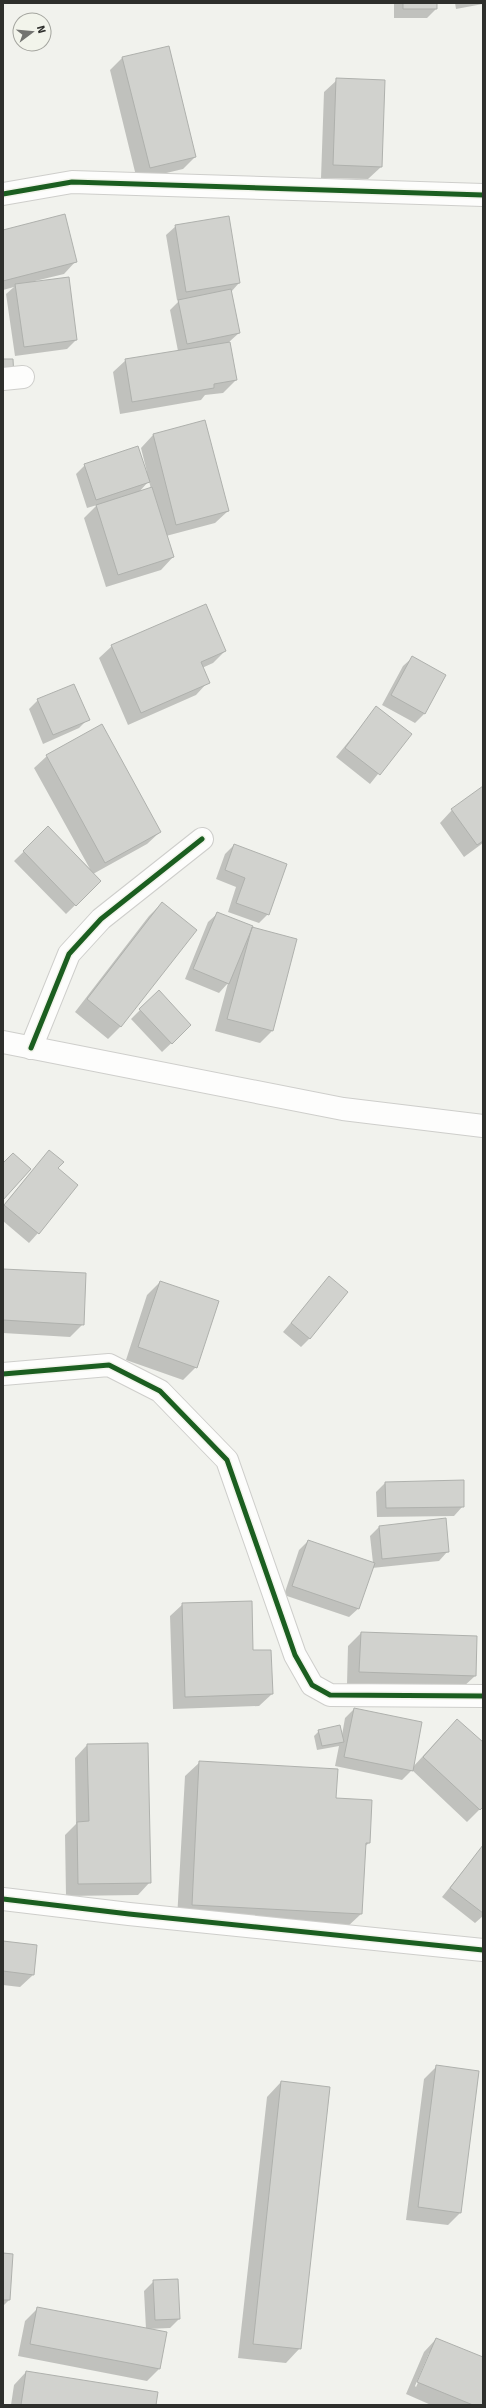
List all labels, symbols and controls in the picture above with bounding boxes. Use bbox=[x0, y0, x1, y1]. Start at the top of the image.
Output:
north arrow bbox=[12, 12, 52, 52]
text: N bbox=[34, 24, 48, 35]

